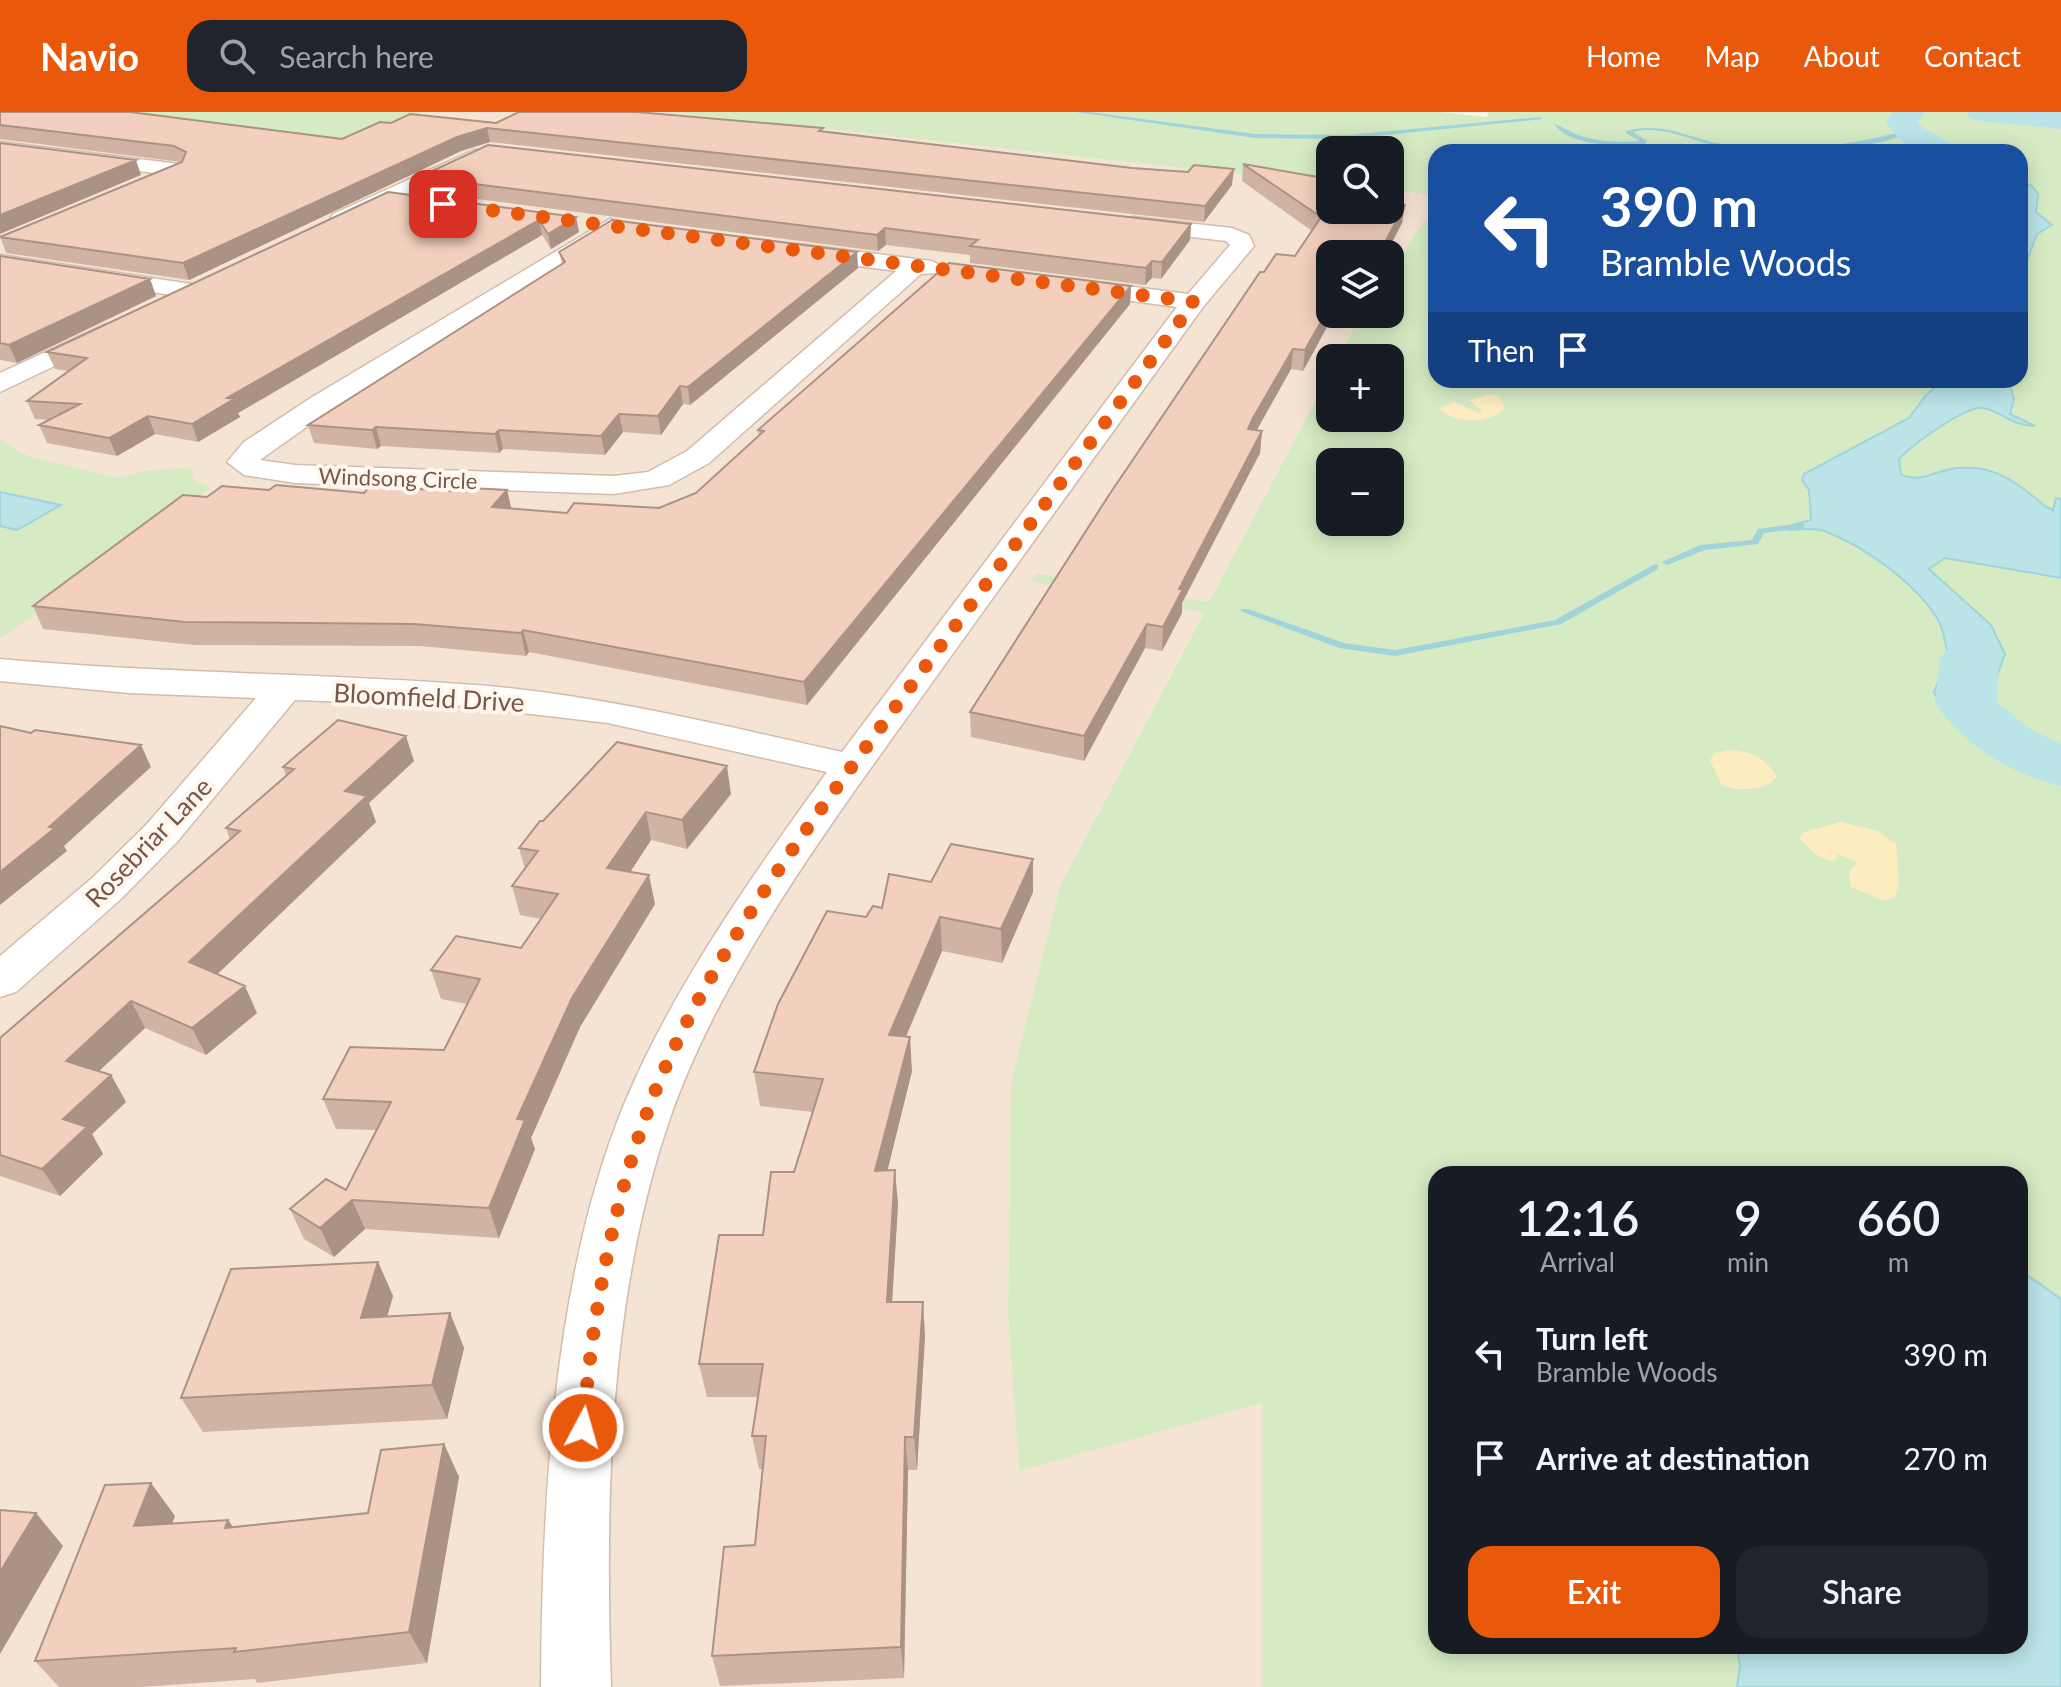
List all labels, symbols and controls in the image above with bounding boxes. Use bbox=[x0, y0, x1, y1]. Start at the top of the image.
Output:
search box bbox=[187, 20, 747, 92]
text: Navio bbox=[40, 33, 139, 79]
icon: search bbox=[215, 34, 259, 78]
text: Search here bbox=[279, 38, 434, 74]
text: Home bbox=[1586, 39, 1661, 73]
text: Map bbox=[1705, 39, 1760, 73]
text: About bbox=[1804, 39, 1880, 73]
text: Contact bbox=[1924, 39, 2021, 73]
map controls bbox=[1316, 136, 1404, 536]
button: search bbox=[1316, 136, 1404, 224]
pin bbox=[409, 170, 477, 238]
text: 390 m bbox=[1600, 172, 1758, 239]
icon: left bbox=[1468, 176, 1572, 280]
icon: arrive bbox=[421, 182, 465, 226]
button: layers bbox=[1316, 240, 1404, 328]
text: Bramble Woods bbox=[1600, 240, 1851, 284]
icon: arrive bbox=[1551, 328, 1595, 372]
text: Then bbox=[1468, 332, 1535, 368]
button: + bbox=[1316, 344, 1404, 432]
button: − bbox=[1316, 448, 1404, 536]
street label: Windsong Circle bbox=[318, 462, 478, 494]
street label: Bloomfield Drive bbox=[333, 676, 525, 718]
street label: Rosebriar Lane bbox=[78, 770, 218, 914]
text: 12:16 bbox=[1516, 1189, 1639, 1246]
text: 9 bbox=[1734, 1189, 1762, 1246]
text: 660 bbox=[1857, 1189, 1940, 1246]
text: Arrival bbox=[1540, 1246, 1615, 1278]
text: min bbox=[1727, 1246, 1769, 1278]
text: m bbox=[1888, 1246, 1909, 1278]
text: Turn left bbox=[1536, 1320, 1648, 1356]
icon: left bbox=[1468, 1332, 1512, 1376]
text: 390 m bbox=[1903, 1336, 1988, 1372]
text: Bramble Woods bbox=[1536, 1356, 1718, 1388]
position arrow bbox=[541, 1386, 625, 1470]
icon: arrive bbox=[1468, 1436, 1512, 1480]
text: Arrive at destination bbox=[1536, 1440, 1810, 1476]
text: 270 m bbox=[1903, 1440, 1988, 1476]
button: Exit bbox=[1468, 1546, 1720, 1638]
button: Share bbox=[1736, 1546, 1988, 1638]

